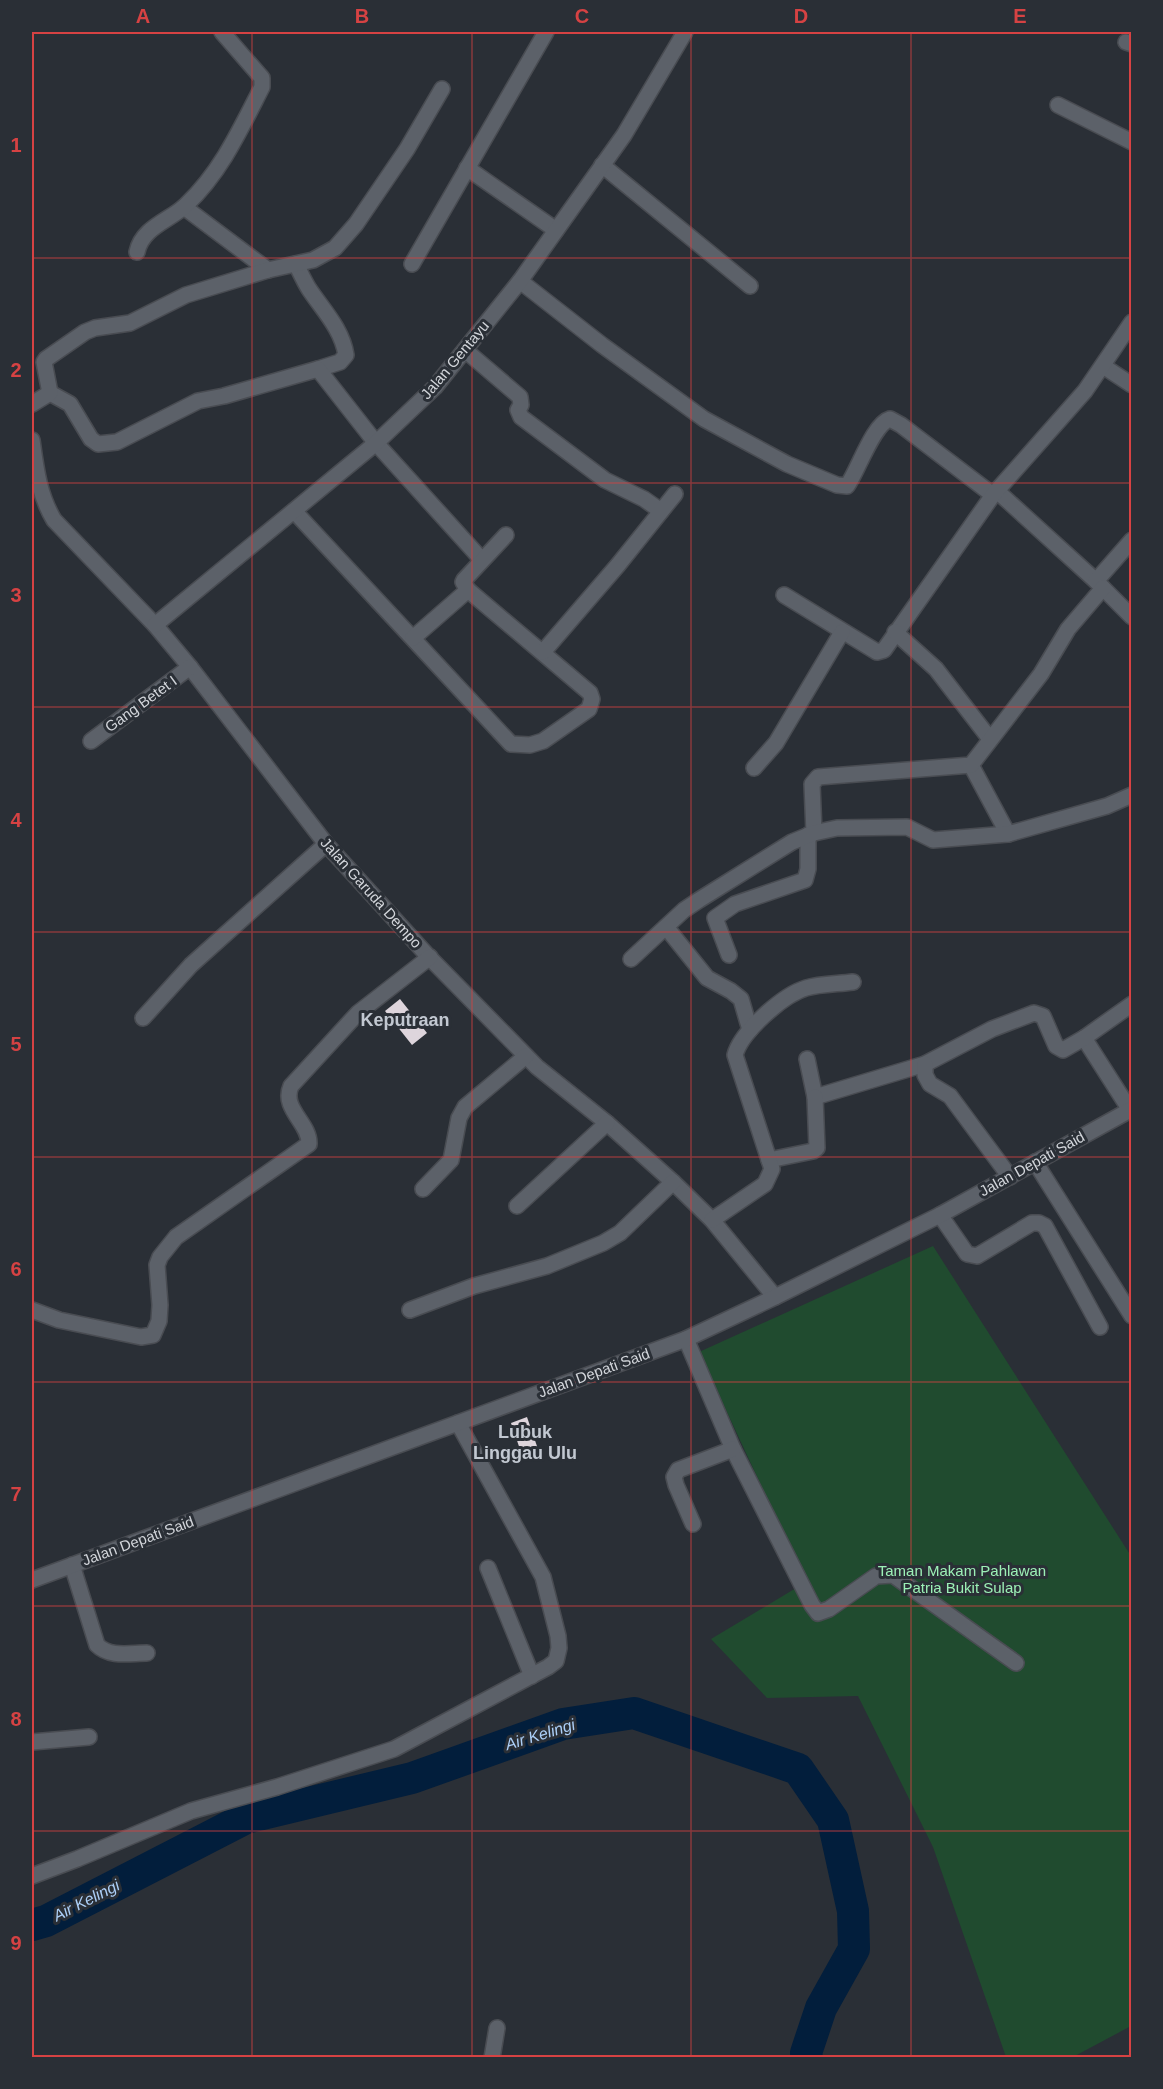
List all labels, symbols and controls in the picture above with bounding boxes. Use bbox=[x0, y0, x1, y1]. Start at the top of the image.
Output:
text: A bbox=[136, 5, 150, 27]
text: B bbox=[355, 5, 369, 27]
text: C bbox=[575, 5, 589, 27]
text: D bbox=[794, 5, 808, 27]
text: E bbox=[1013, 5, 1027, 27]
text: 1 bbox=[10, 134, 22, 156]
street label: Jalan Gentayu bbox=[417, 317, 492, 402]
text: 2 bbox=[10, 359, 22, 381]
text: 3 bbox=[10, 584, 22, 606]
street label: Gang Betet I bbox=[102, 672, 180, 735]
text: 4 bbox=[10, 809, 22, 831]
street label: Jalan Garuda Dempo bbox=[317, 834, 425, 951]
district label: Keputraan bbox=[360, 1010, 450, 1030]
text: 5 bbox=[10, 1033, 22, 1055]
street label: Jalan Depati Said bbox=[976, 1128, 1087, 1199]
text: 6 bbox=[10, 1258, 22, 1280]
street label: Jalan Depati Said bbox=[536, 1344, 652, 1401]
district label: Lubuk Linggau Ulu bbox=[473, 1422, 577, 1463]
text: 7 bbox=[10, 1483, 22, 1505]
street label: Jalan Depati Said bbox=[80, 1512, 196, 1569]
park label: Taman Makam Pahlawan Patria Bukit Sulap bbox=[878, 1562, 1046, 1596]
text: 8 bbox=[10, 1708, 22, 1730]
water label: Air Kelingi bbox=[502, 1716, 577, 1753]
water label: Air Kelingi bbox=[49, 1876, 123, 1925]
text: 9 bbox=[10, 1932, 22, 1954]

